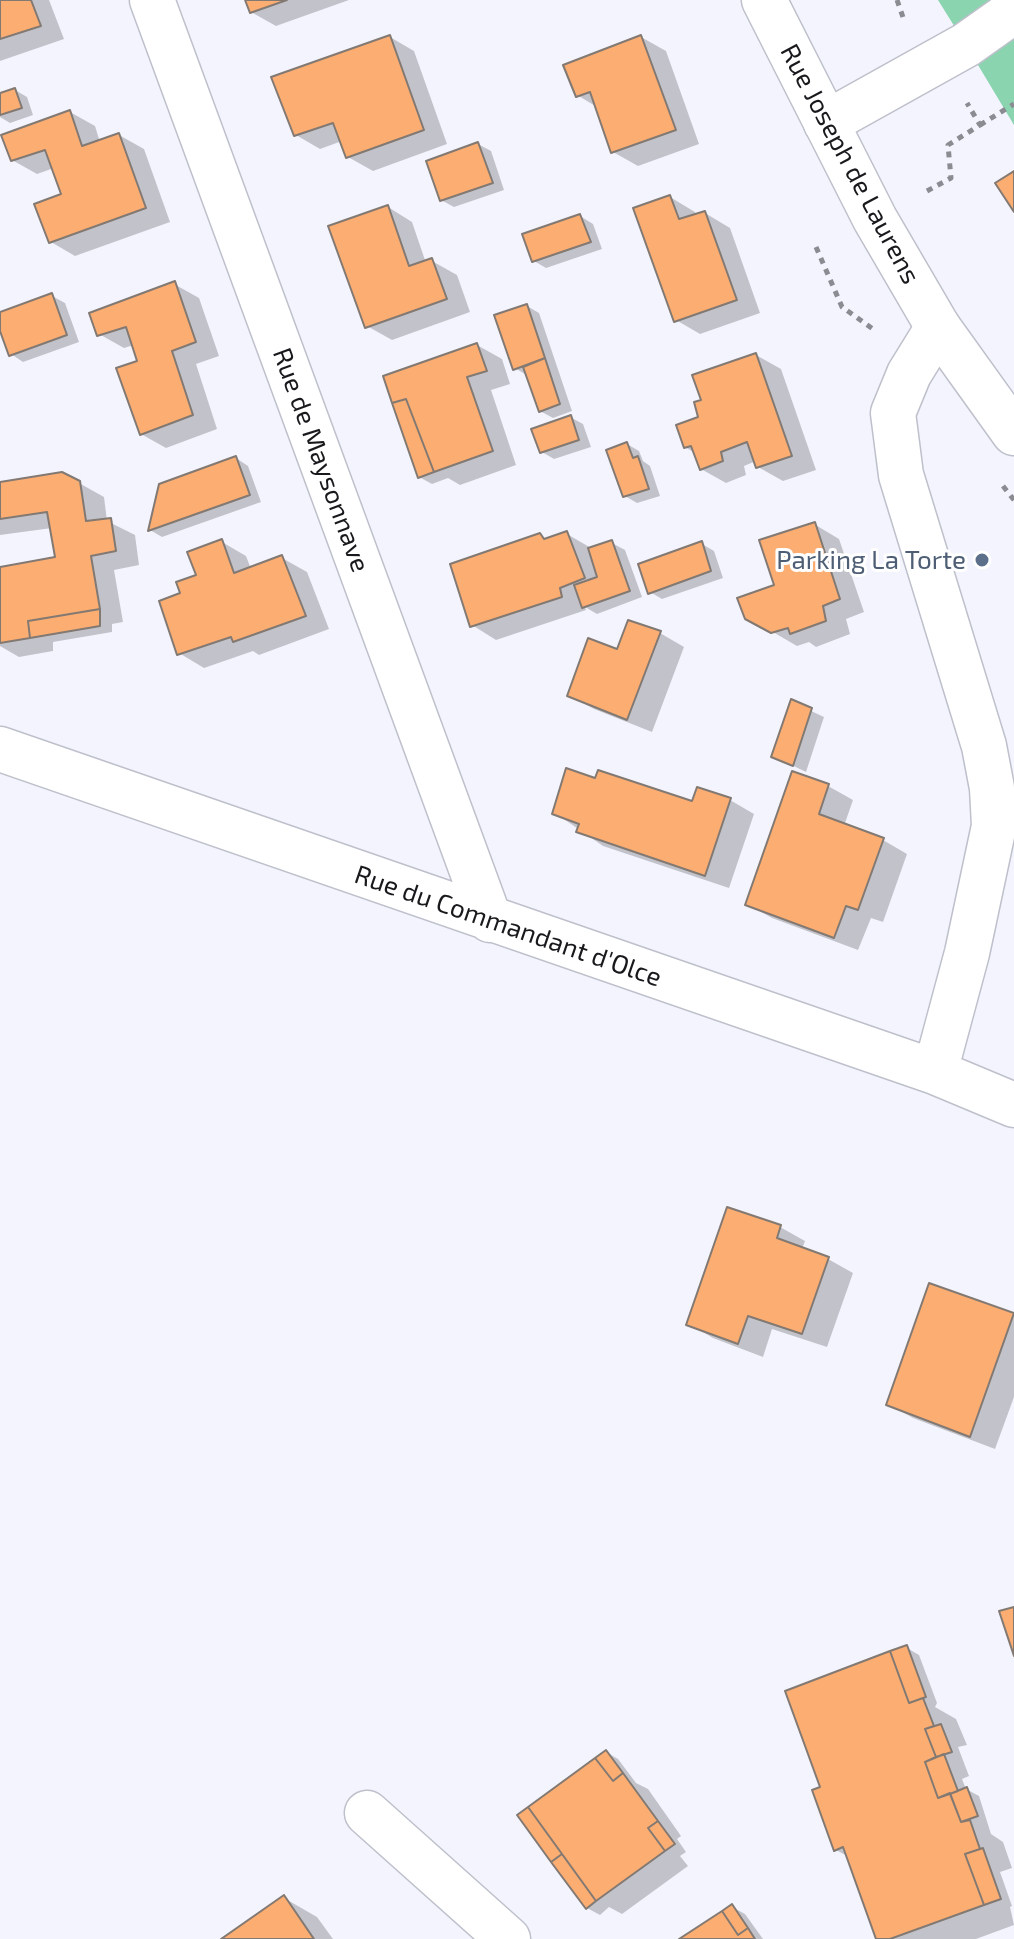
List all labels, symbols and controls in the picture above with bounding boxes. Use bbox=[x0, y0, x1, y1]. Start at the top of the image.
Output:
street label: Rue Joseph de Laurens bbox=[774, 39, 926, 289]
street label: Rue de Maysonnave bbox=[266, 344, 376, 576]
place label: Parking La Torte bbox=[776, 544, 966, 576]
marker: Parking La Torte bbox=[973, 551, 991, 569]
street label: Rue du Commandant d'Olce bbox=[350, 859, 666, 993]

